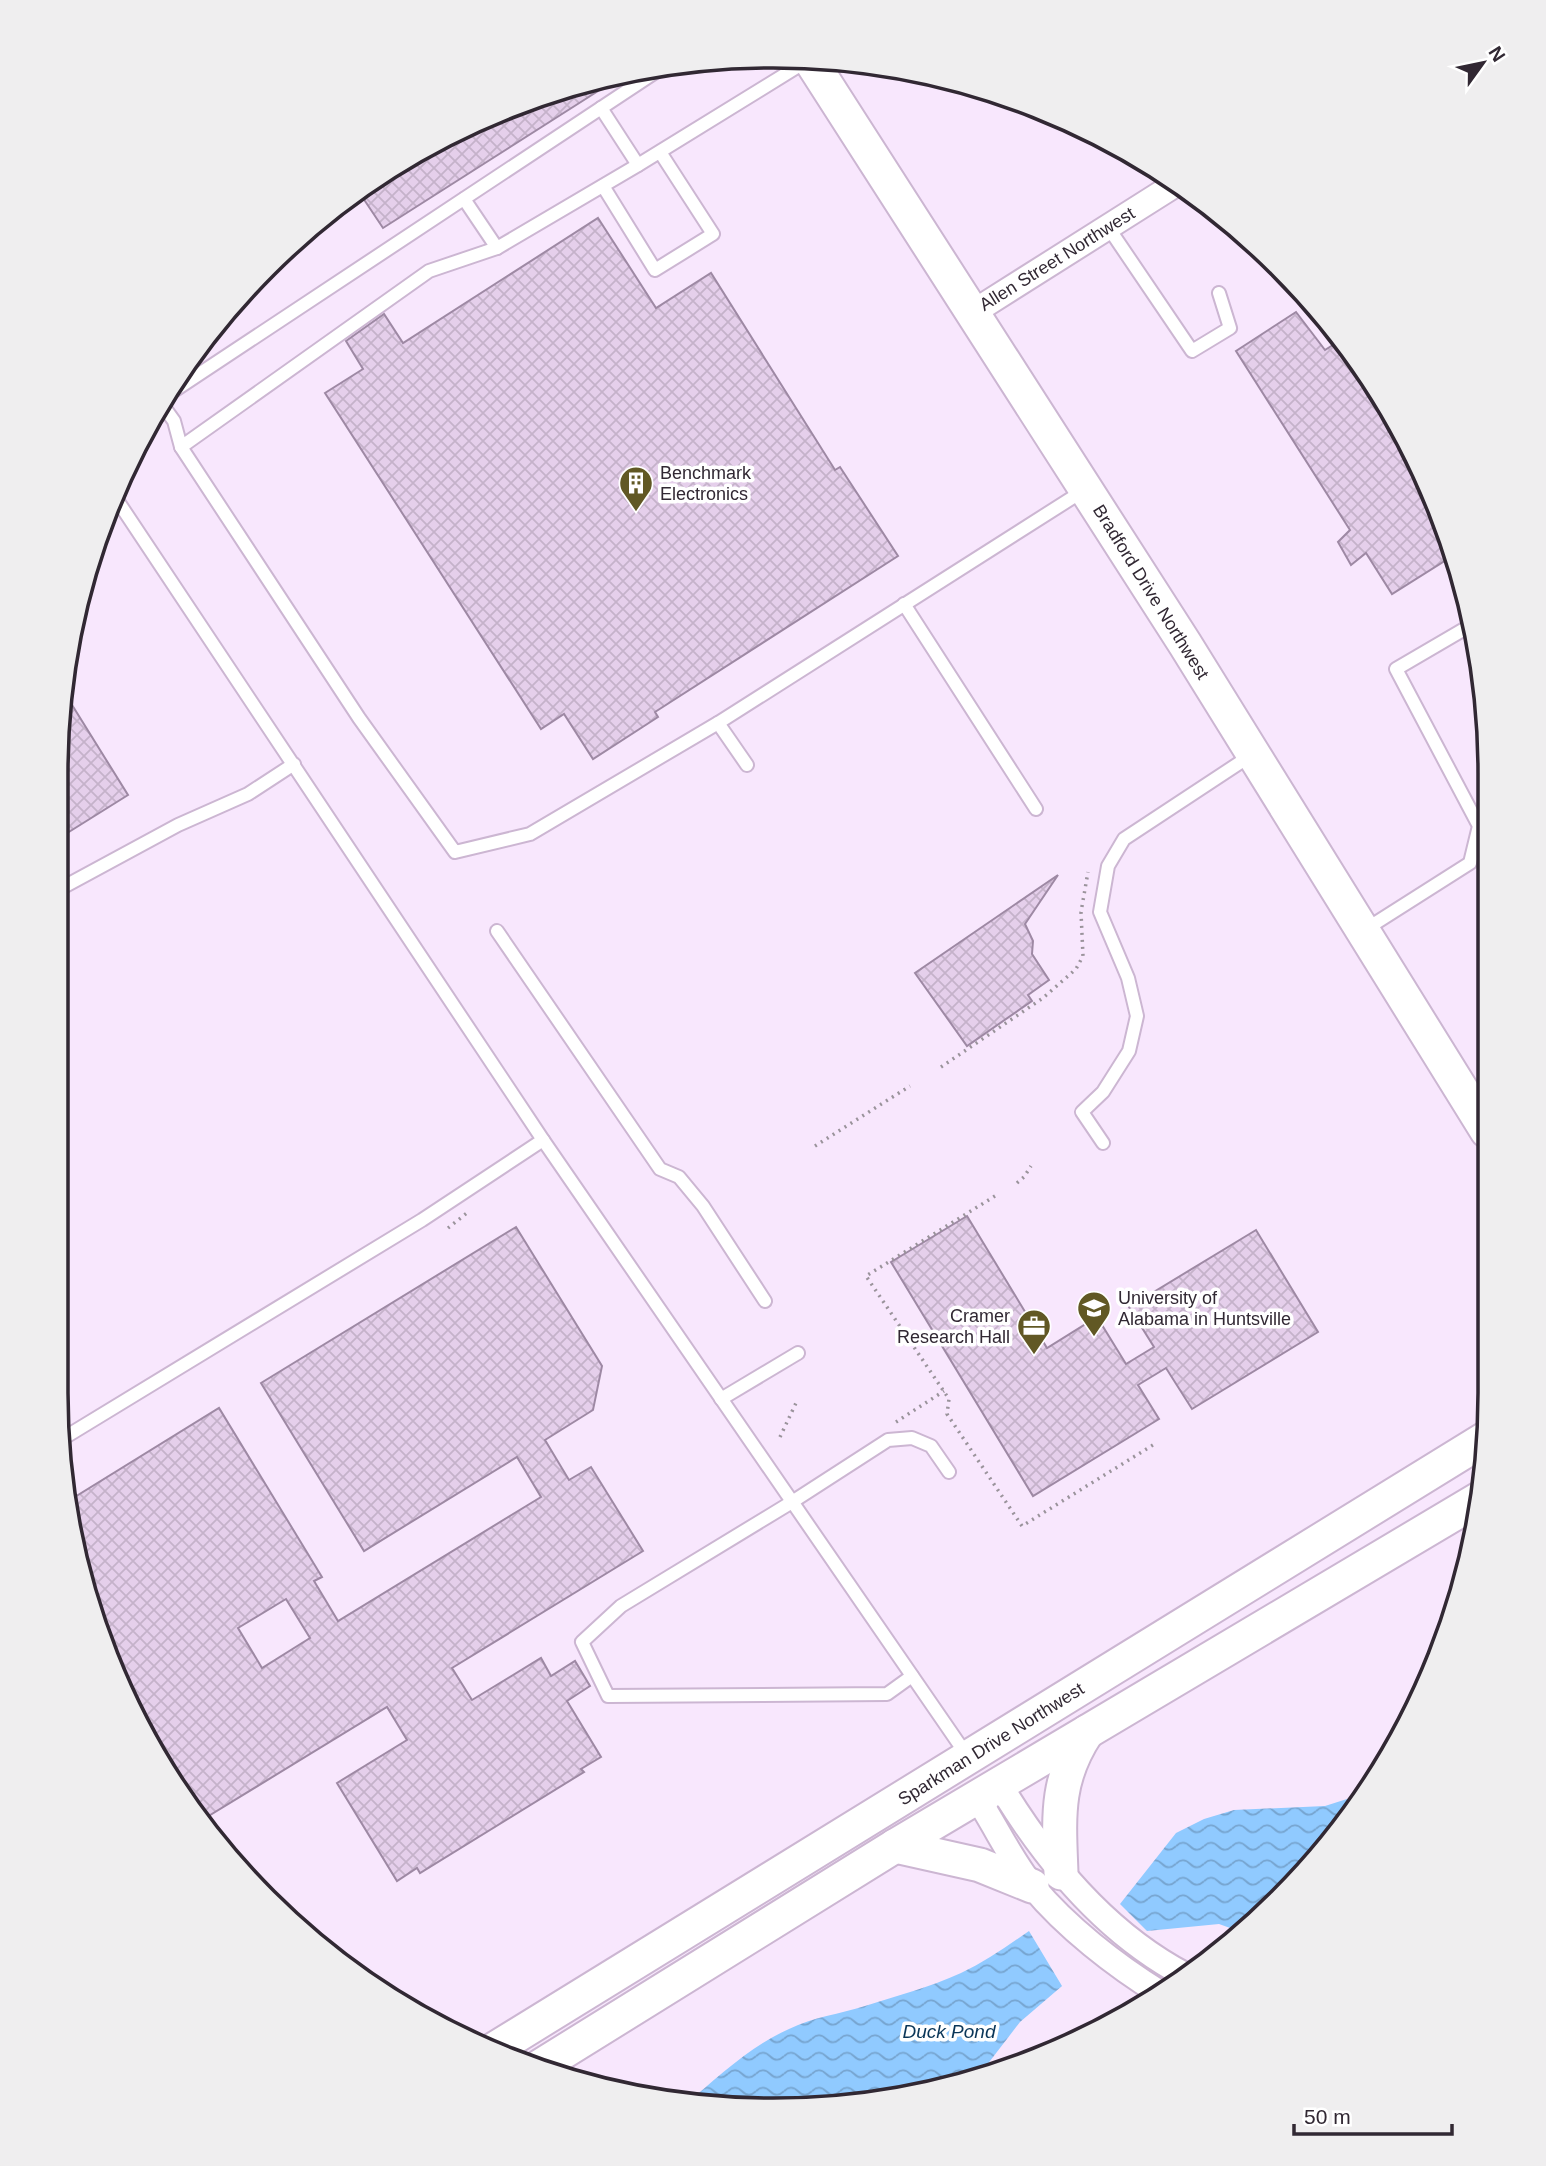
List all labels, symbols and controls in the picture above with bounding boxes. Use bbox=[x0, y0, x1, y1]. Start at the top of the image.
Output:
north arrow bbox=[1448, 28, 1518, 98]
text: N bbox=[1484, 43, 1509, 65]
street label: Allen Street Northwest bbox=[976, 203, 1138, 315]
place label: Benchmark Electronics bbox=[660, 463, 752, 504]
building icon: Benchmark Electronics bbox=[617, 464, 655, 513]
street label: Bradford Drive Northwest bbox=[1089, 501, 1213, 683]
place label: University of Alabama in Huntsville bbox=[1118, 1288, 1291, 1329]
school or university icon: University of Alabama in Huntsville bbox=[1075, 1289, 1113, 1338]
place label: Cramer Research Hall bbox=[897, 1306, 1010, 1347]
office icon: Cramer Research Hall bbox=[1015, 1307, 1053, 1356]
street label: Sparkman Drive Northwest bbox=[895, 1679, 1087, 1809]
water label: Duck Pond bbox=[903, 2021, 997, 2042]
scale bar bbox=[1294, 2092, 1452, 2136]
text: 50 m bbox=[1304, 2105, 1351, 2128]

